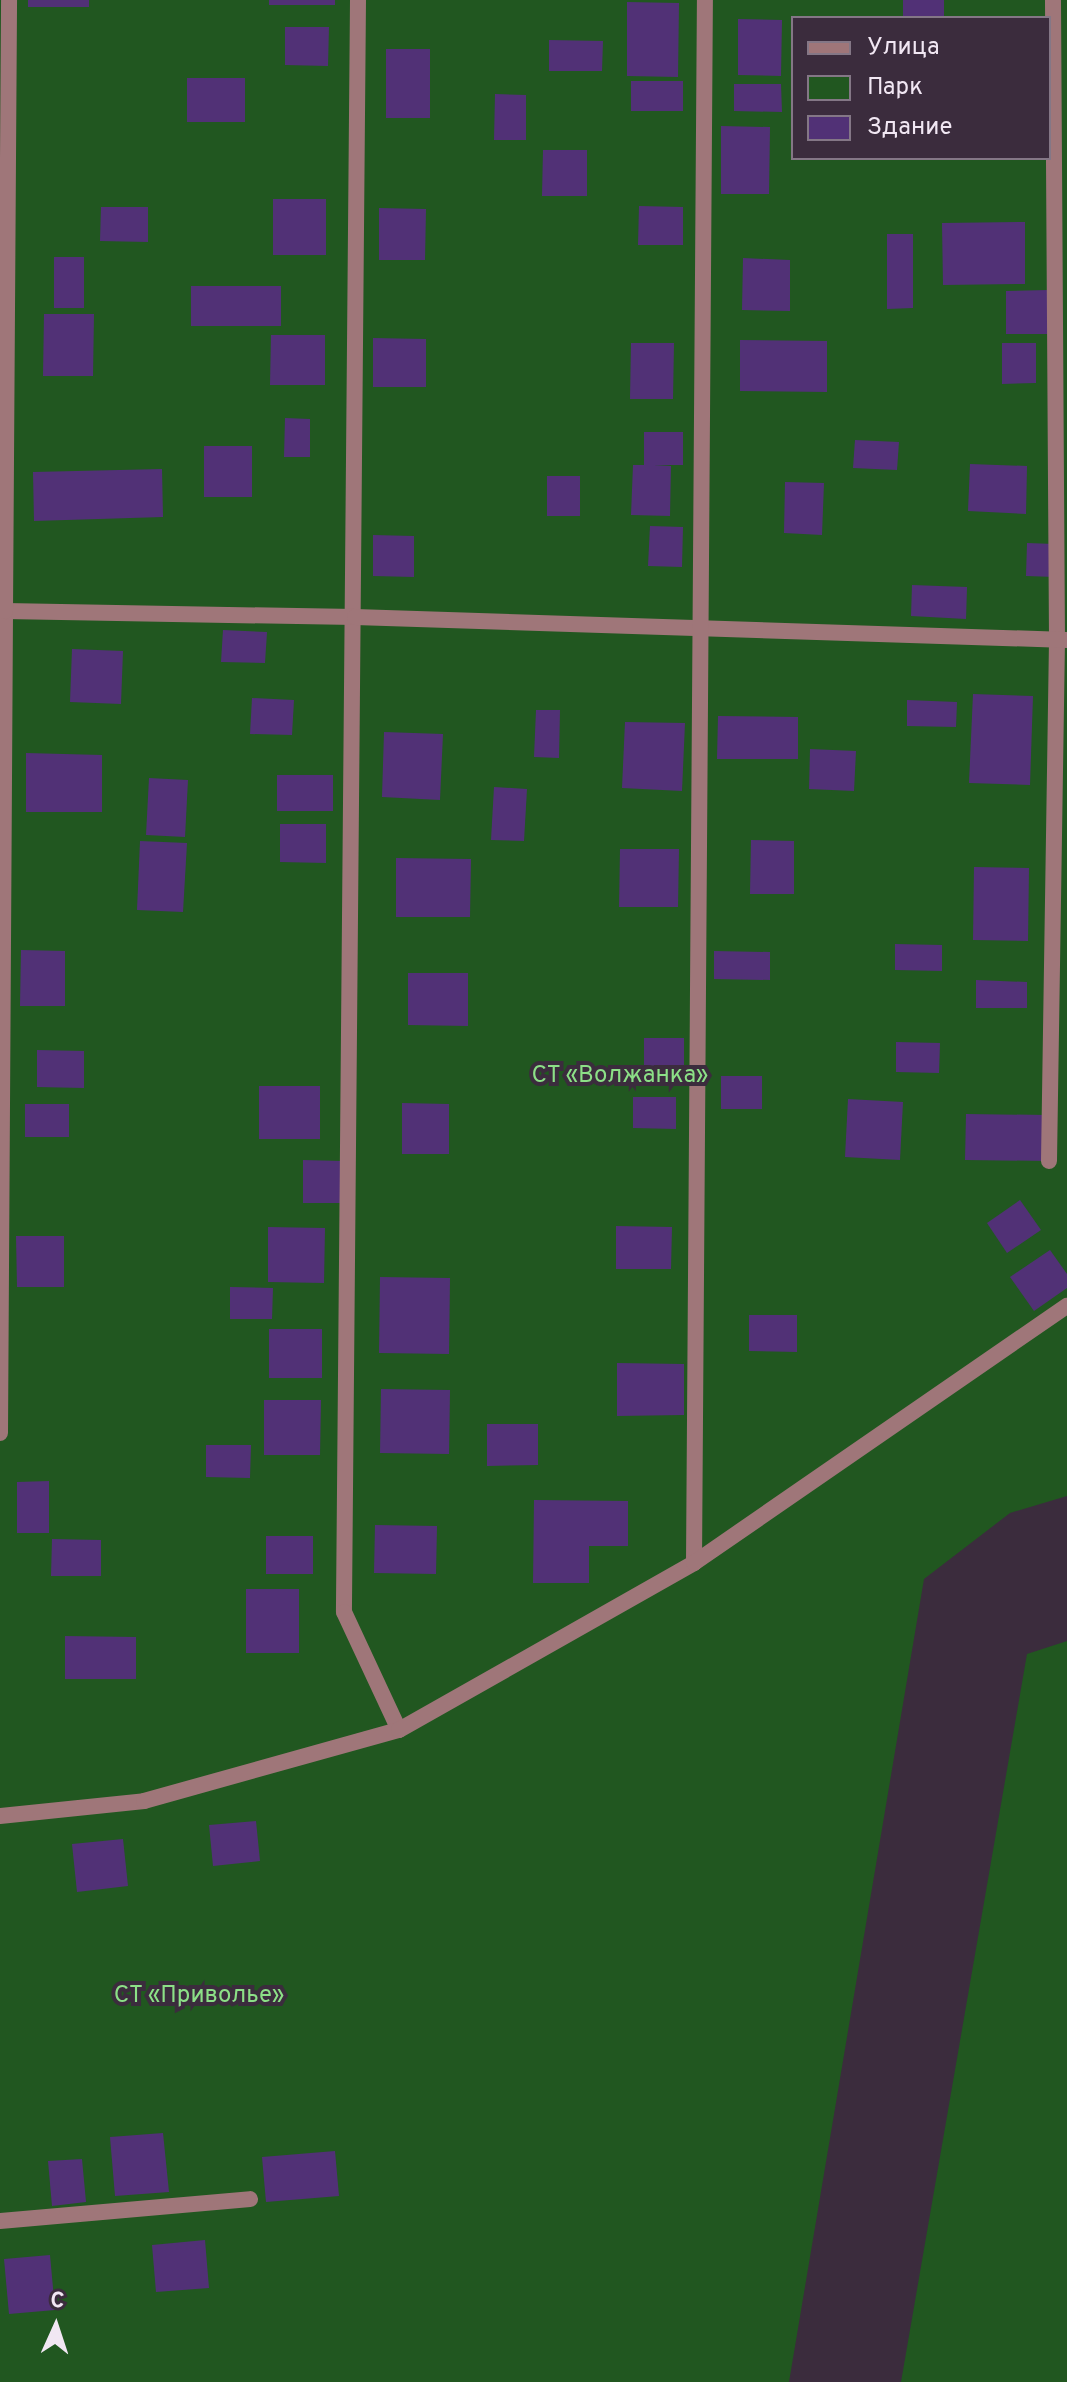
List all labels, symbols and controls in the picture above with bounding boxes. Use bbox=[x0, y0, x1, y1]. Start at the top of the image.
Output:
legend bbox=[791, 16, 1051, 160]
text: Улица bbox=[867, 33, 940, 63]
text: Парк bbox=[867, 73, 923, 103]
text: Здание bbox=[867, 113, 953, 143]
park label: СТ «Волжанка» bbox=[531, 1063, 709, 1091]
park label: СТ «Приволье» bbox=[113, 1983, 285, 2011]
north arrow bbox=[16, 2286, 96, 2366]
text: С bbox=[50, 2288, 65, 2315]

